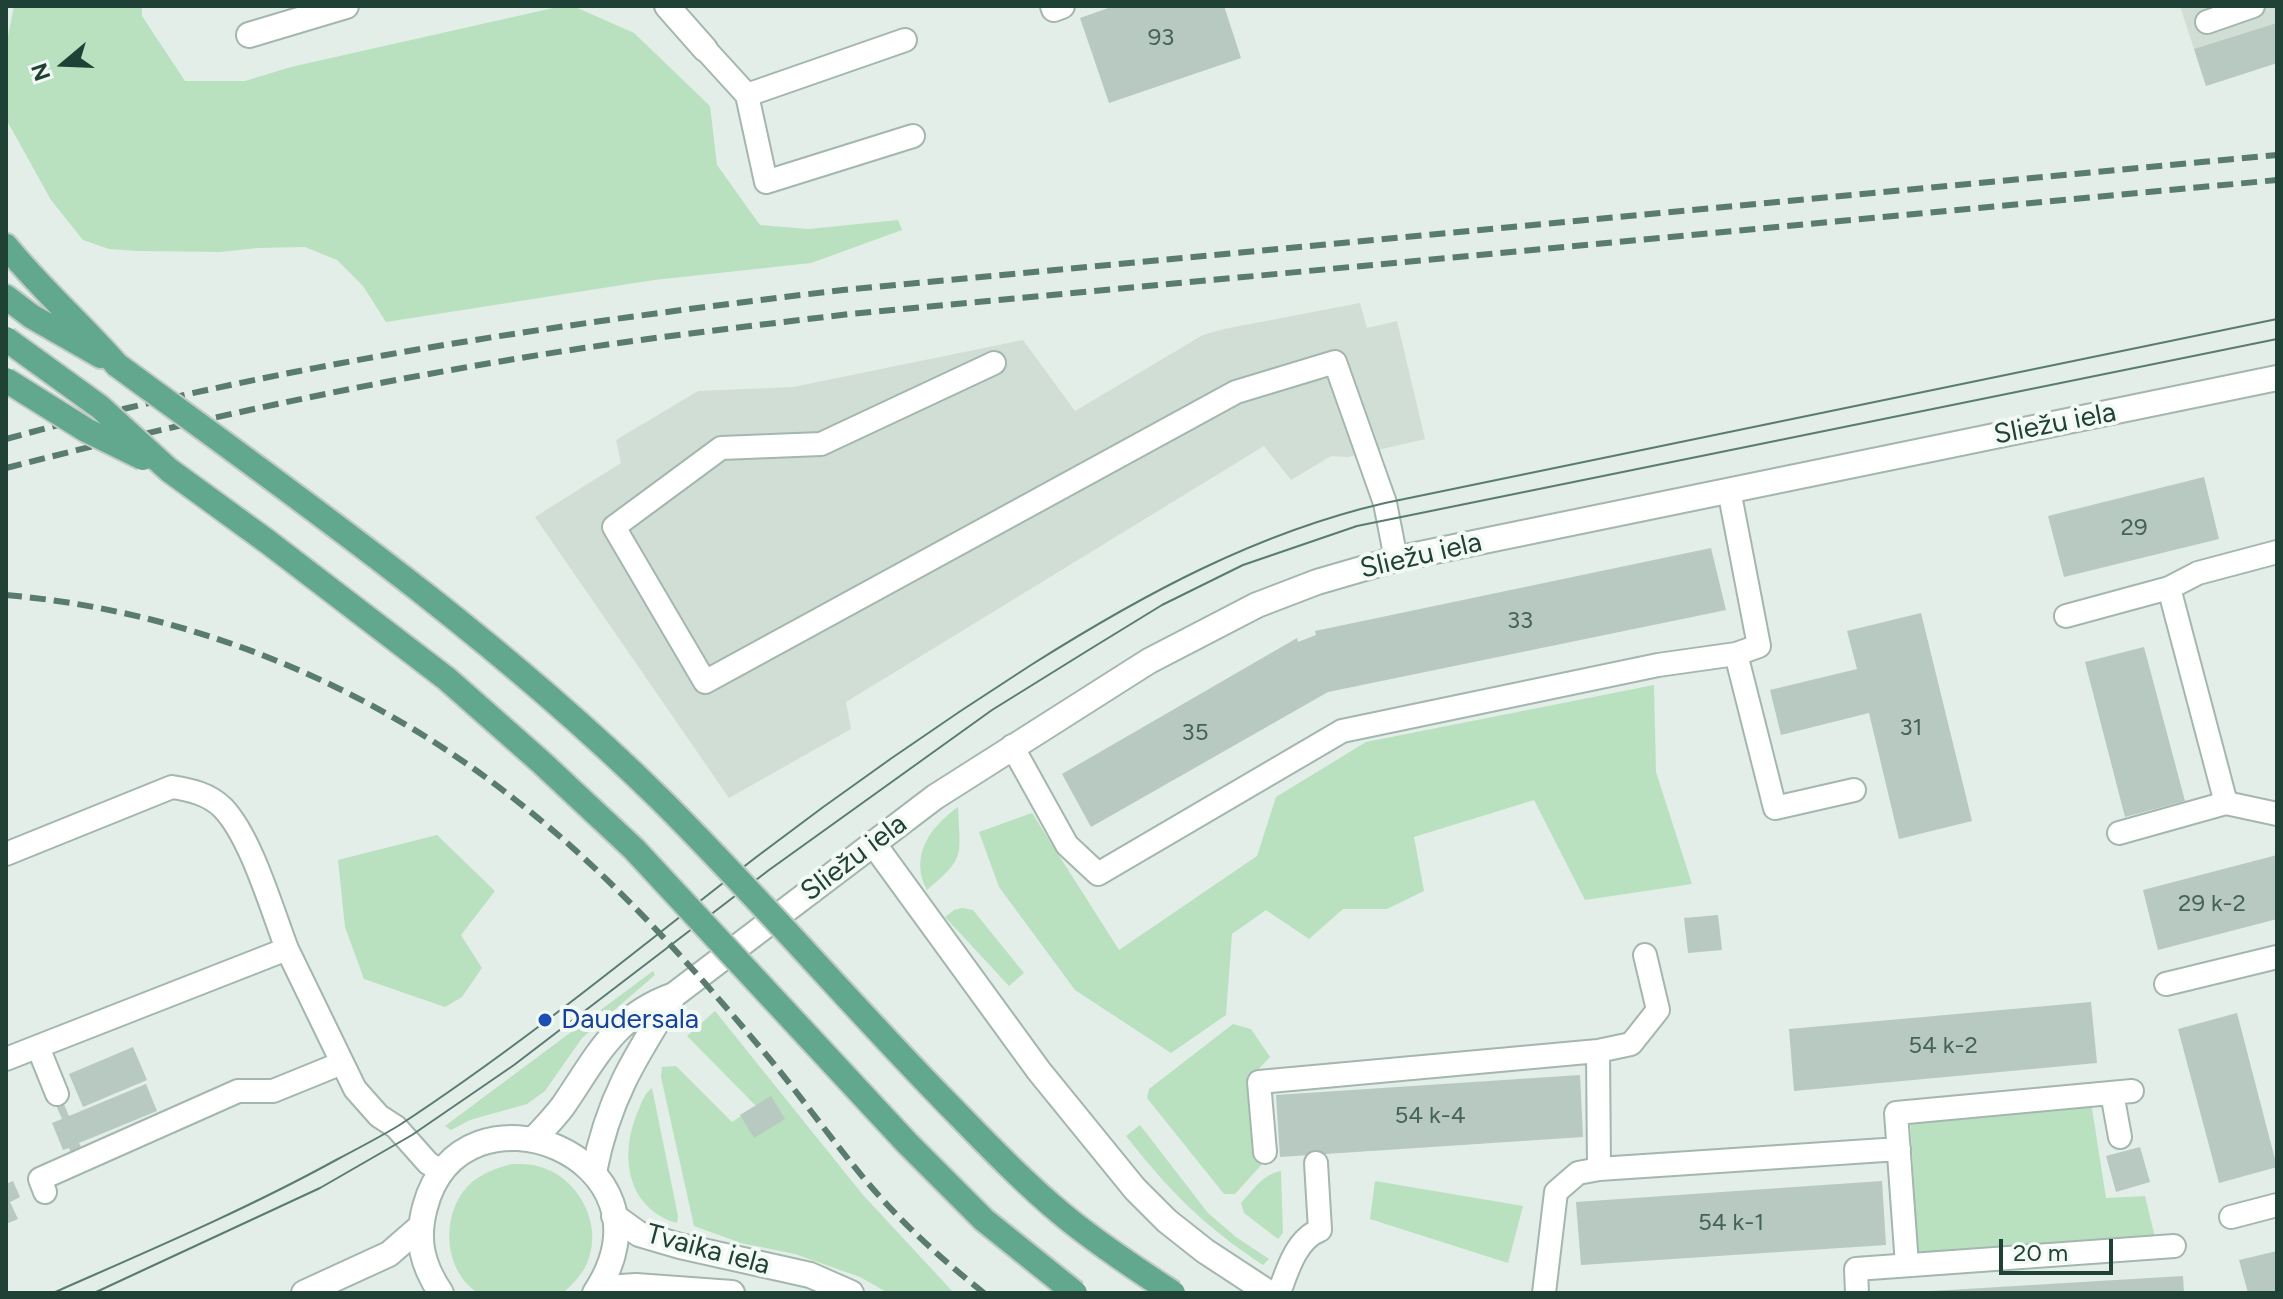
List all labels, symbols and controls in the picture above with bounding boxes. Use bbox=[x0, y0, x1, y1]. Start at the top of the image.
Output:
north arrow bbox=[24, 24, 104, 104]
house number: 93 bbox=[1148, 24, 1174, 52]
text: N bbox=[25, 60, 56, 84]
street label: Sliežu iela bbox=[1991, 396, 2119, 452]
house number: 29 bbox=[2121, 514, 2147, 542]
street label: Sliežu iela bbox=[1357, 526, 1485, 586]
house number: 33 bbox=[1507, 607, 1533, 635]
house number: 31 bbox=[1900, 714, 1922, 742]
house number: 35 bbox=[1182, 719, 1208, 747]
street label: Sliežu iela bbox=[795, 807, 913, 909]
house number: 29 k-2 bbox=[2178, 890, 2246, 918]
place label: Daudersala bbox=[561, 1003, 699, 1037]
marker: Daudersala bbox=[536, 1011, 554, 1029]
house number: 54 k-2 bbox=[1908, 1032, 1978, 1060]
house number: 54 k-4 bbox=[1394, 1102, 1466, 1130]
house number: 54 k-1 bbox=[1698, 1209, 1764, 1237]
street label: Tvaika iela bbox=[642, 1217, 774, 1283]
scale bar bbox=[2003, 1223, 2117, 1273]
text: 20 m bbox=[2013, 1238, 2068, 1267]

